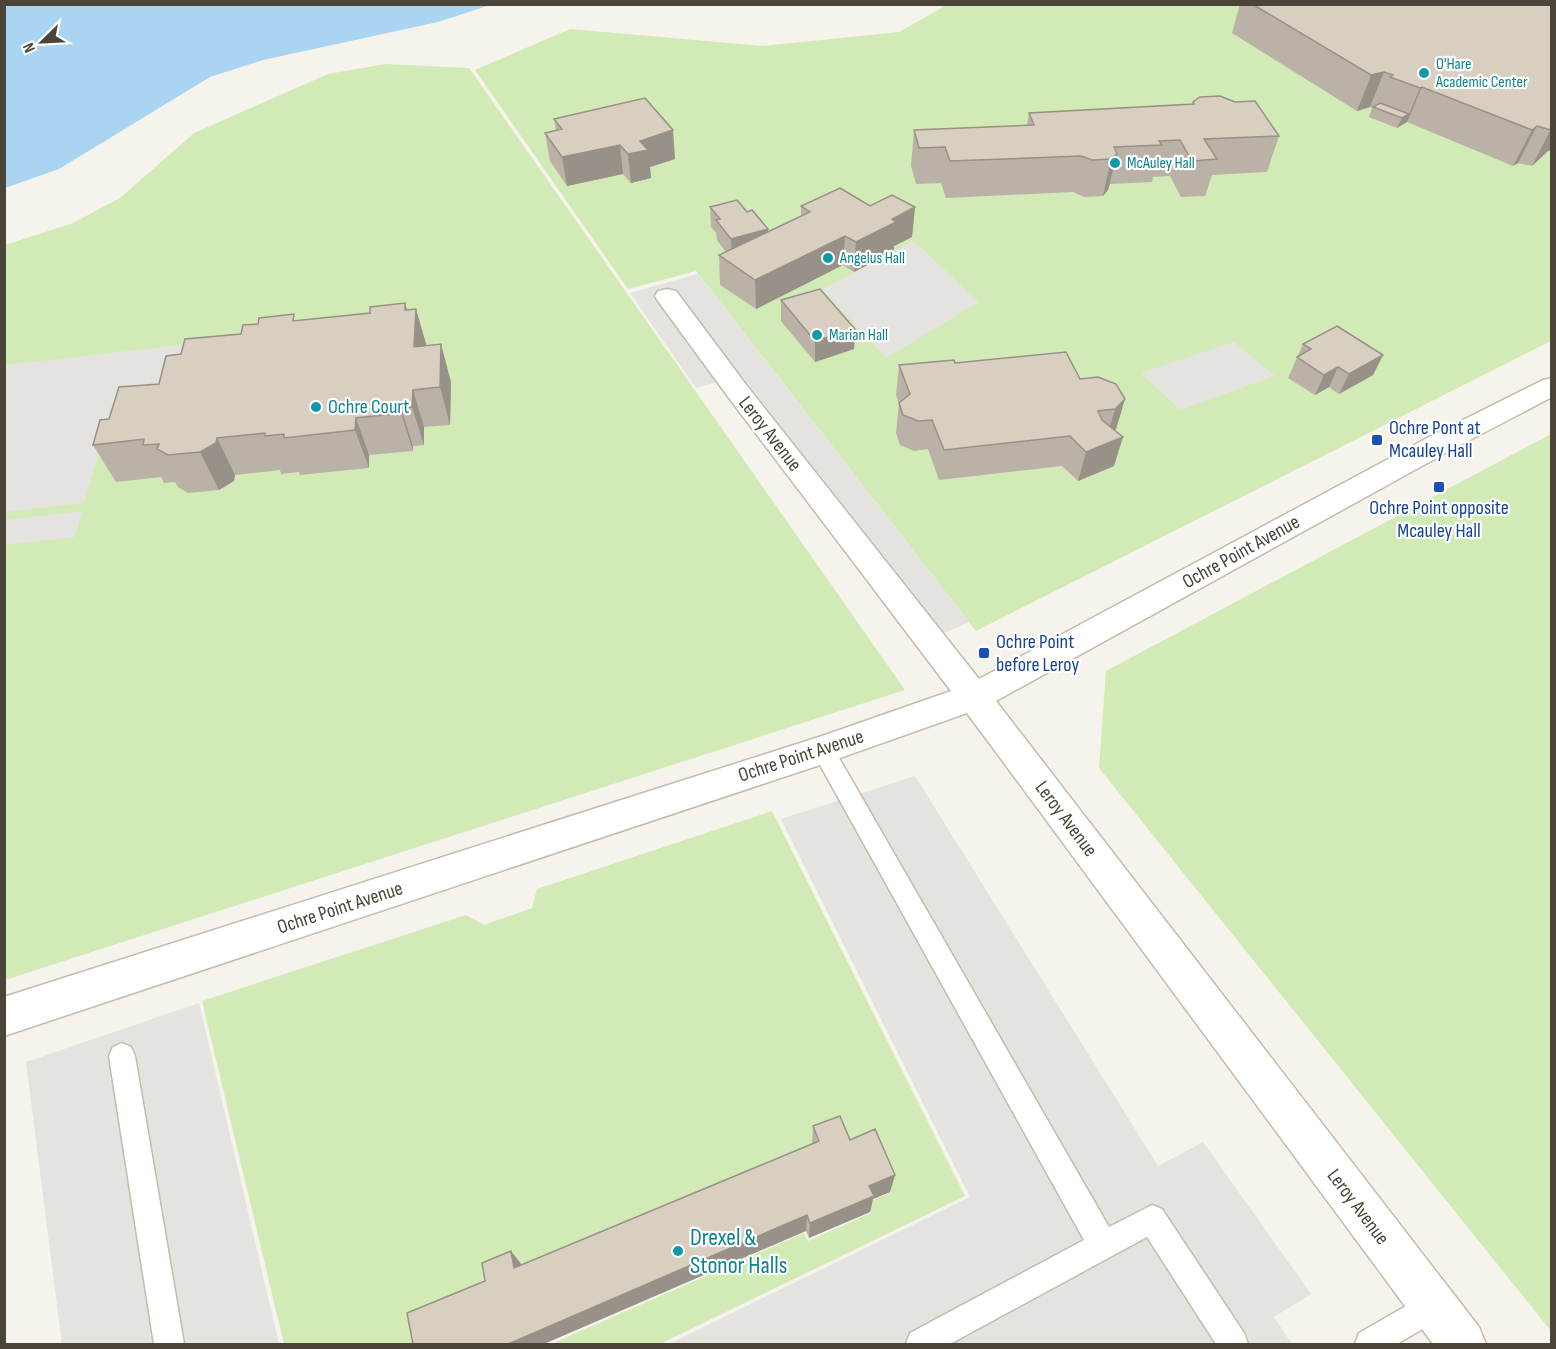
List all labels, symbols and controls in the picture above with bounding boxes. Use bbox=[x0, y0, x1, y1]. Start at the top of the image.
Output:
north arrow bbox=[12, 12, 72, 72]
text: N bbox=[19, 40, 40, 55]
place label: O'Hare Academic Center bbox=[1435, 55, 1528, 92]
marker: O'Hare Academic Center bbox=[1417, 66, 1431, 80]
place label: McAuley Hall bbox=[1127, 154, 1195, 173]
marker: McAuley Hall bbox=[1108, 156, 1122, 170]
place label: Angelus Hall bbox=[839, 249, 905, 268]
marker: Angelus Hall bbox=[821, 251, 835, 265]
place label: Marian Hall bbox=[829, 326, 888, 345]
marker: Marian Hall bbox=[810, 328, 824, 342]
street label: Leroy Avenue bbox=[733, 392, 807, 476]
place label: Ochre Court bbox=[328, 395, 409, 419]
marker: Ochre Court bbox=[309, 400, 323, 414]
place label: Ochre Pont at Mcauley Hall bbox=[1389, 416, 1481, 463]
marker: Ochre Pont at Mcauley Hall bbox=[1370, 433, 1384, 447]
marker: Ochre Point opposite Mcauley Hall bbox=[1432, 480, 1446, 494]
place label: Ochre Point opposite Mcauley Hall bbox=[1369, 496, 1509, 543]
street label: Ochre Point Avenue bbox=[1178, 510, 1304, 594]
place label: Ochre Point before Leroy bbox=[996, 630, 1079, 677]
marker: Ochre Point before Leroy bbox=[977, 646, 991, 660]
street label: Ochre Point Avenue bbox=[735, 724, 867, 788]
street label: Leroy Avenue bbox=[1030, 776, 1102, 862]
street label: Ochre Point Avenue bbox=[274, 876, 406, 940]
street label: Leroy Avenue bbox=[1322, 1164, 1394, 1250]
place label: Drexel & Stonor Halls bbox=[690, 1223, 787, 1280]
marker: Drexel & Stonor Halls bbox=[671, 1244, 685, 1258]

